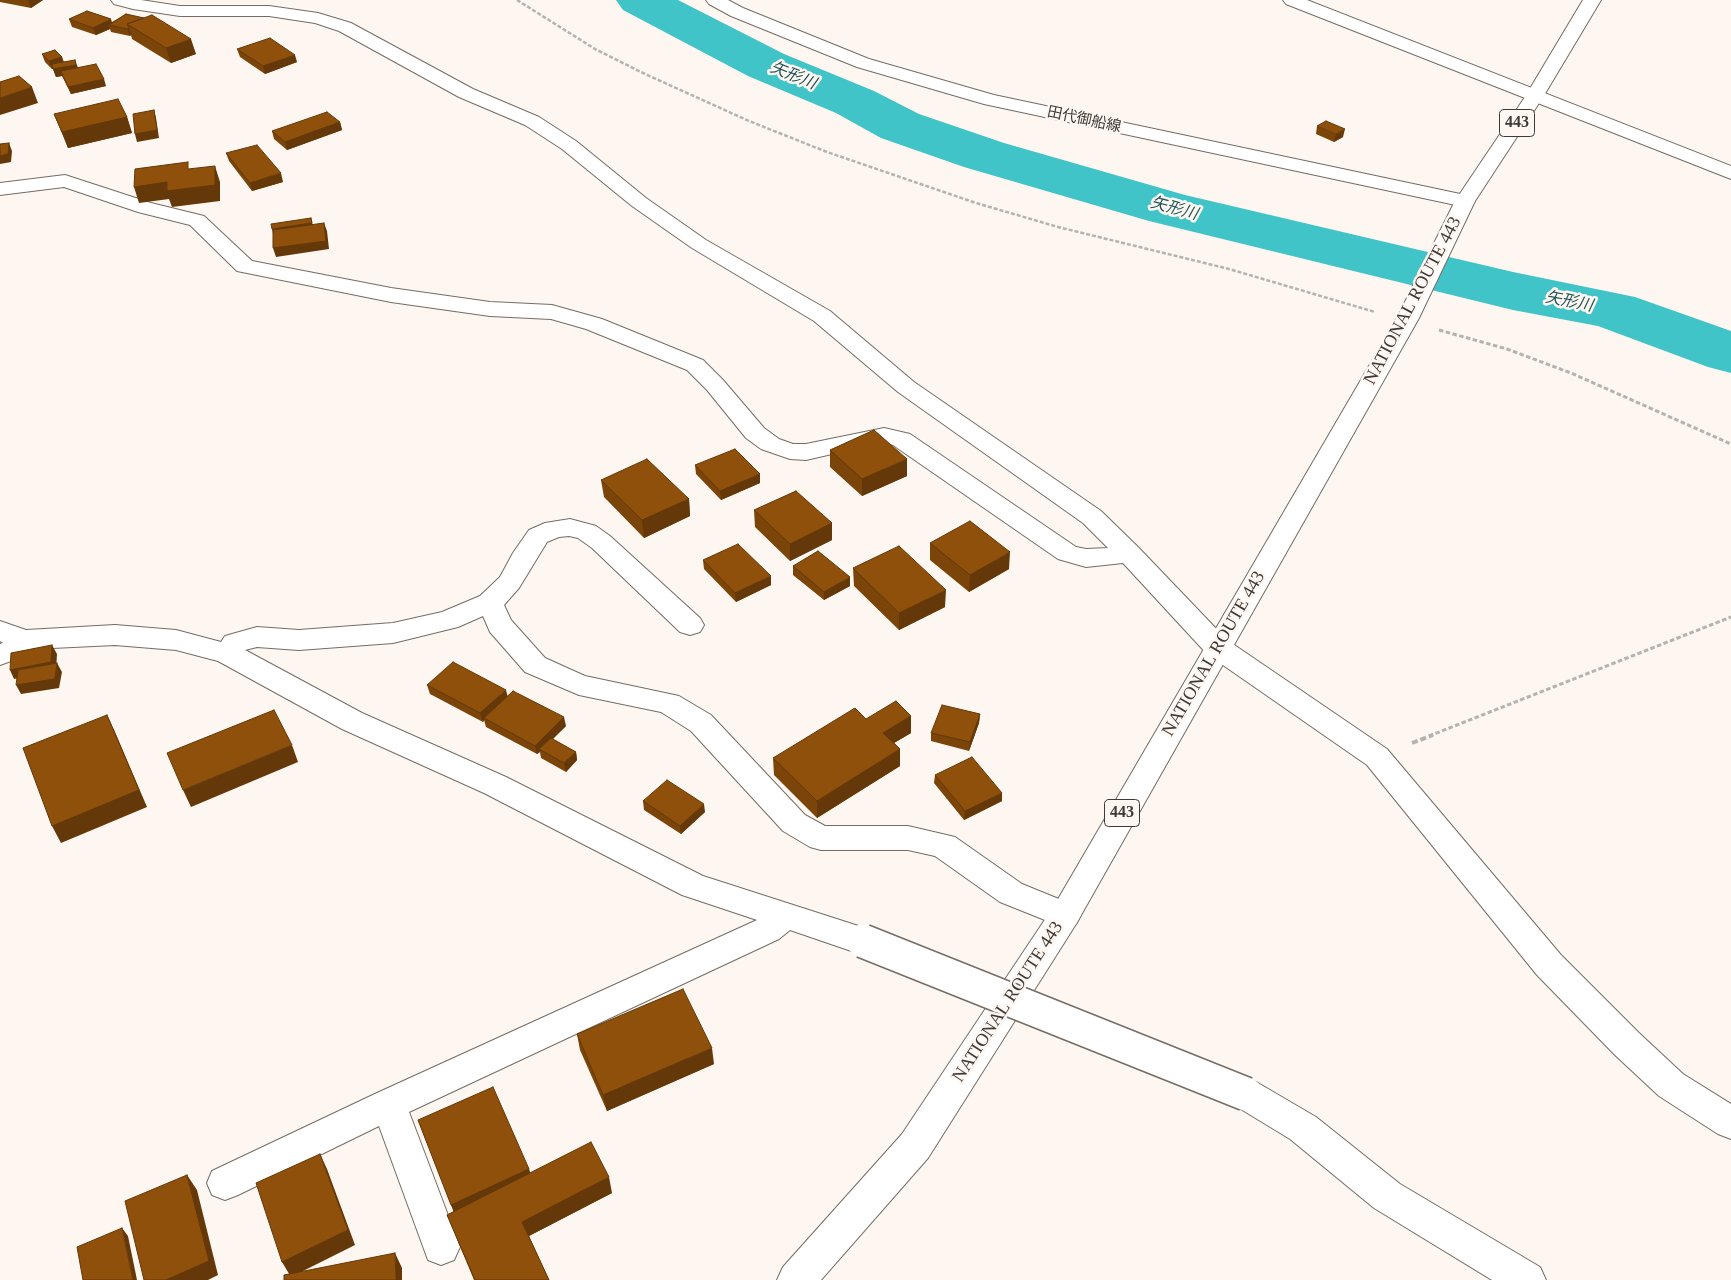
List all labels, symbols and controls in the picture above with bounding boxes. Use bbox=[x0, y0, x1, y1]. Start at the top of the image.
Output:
water label: 矢形川 bbox=[767, 58, 819, 94]
street label: 田代御船線 bbox=[1045, 103, 1123, 137]
road number: 443 bbox=[1500, 110, 1534, 136]
water label: 矢形川 bbox=[1148, 194, 1200, 224]
street label: NATIONAL ROUTE 443 bbox=[1360, 213, 1466, 389]
water label: 矢形川 bbox=[1544, 288, 1594, 316]
street label: NATIONAL ROUTE 443 bbox=[1158, 568, 1270, 740]
road number: 443 bbox=[1104, 800, 1140, 826]
street label: NATIONAL ROUTE 443 bbox=[948, 918, 1068, 1086]

